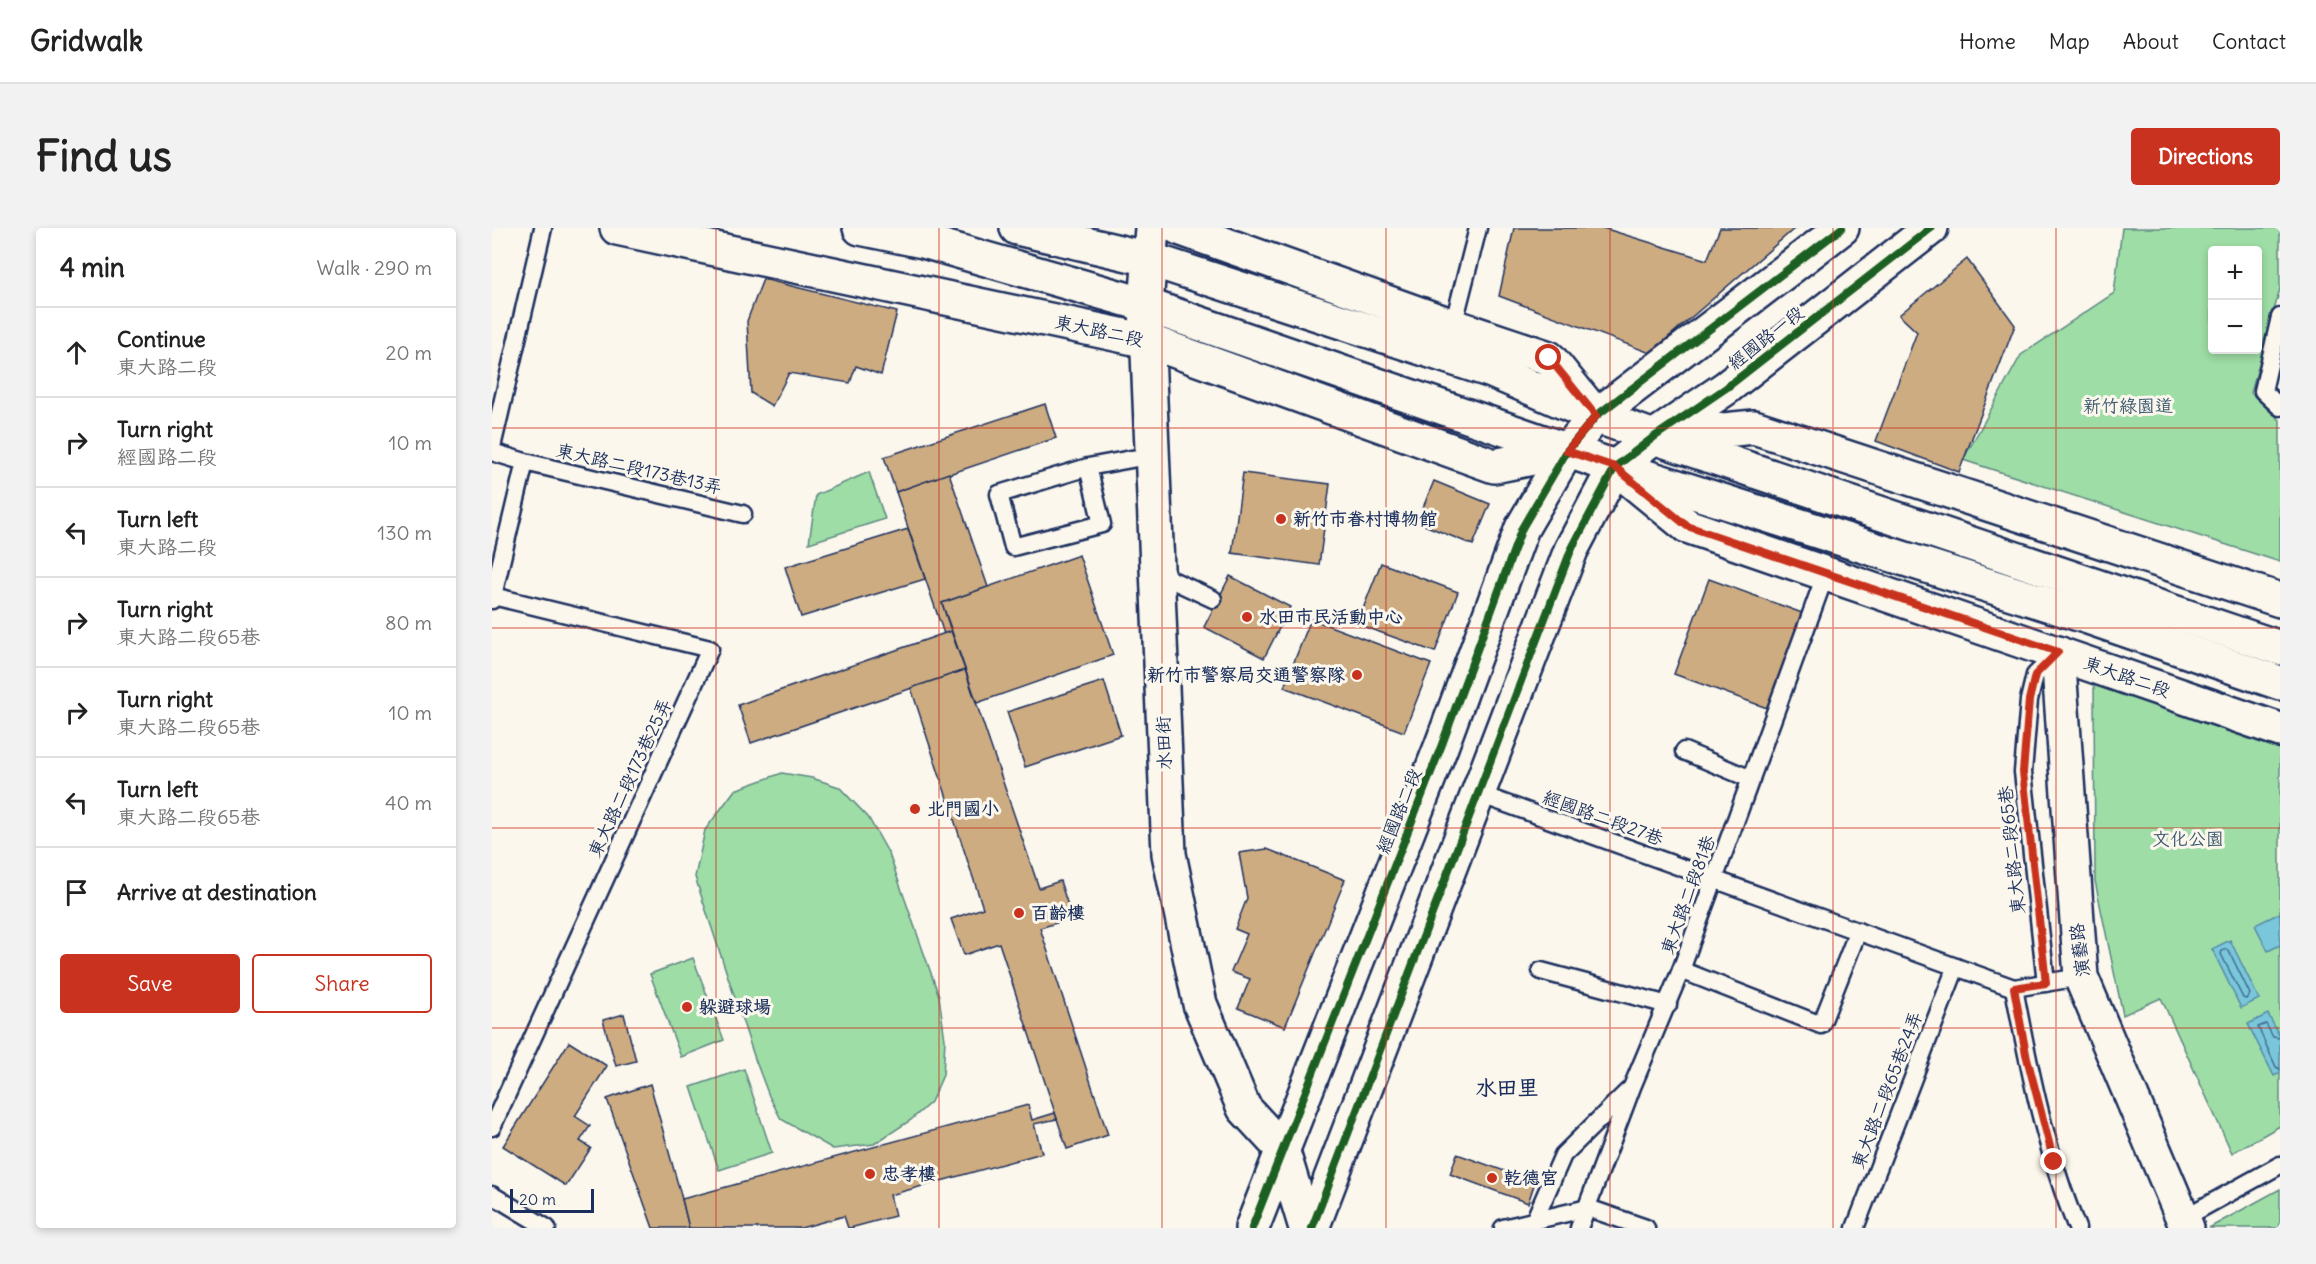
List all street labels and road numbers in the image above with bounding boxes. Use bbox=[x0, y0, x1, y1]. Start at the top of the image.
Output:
street label: 經國路一段 bbox=[1723, 301, 1808, 374]
street label: 東大路二段 bbox=[1053, 310, 1146, 351]
street label: 東大路二段173巷13弄 bbox=[554, 438, 724, 499]
street label: 東大路二段 bbox=[2081, 651, 2173, 702]
street label: 東大路二段173巷25弄 bbox=[583, 695, 676, 861]
street label: 水田街 bbox=[1151, 716, 1176, 770]
street label: 經國路二段 bbox=[1371, 765, 1426, 857]
street label: 經國路二段27巷 bbox=[1540, 785, 1667, 850]
street label: 東大路二段65巷 bbox=[1993, 785, 2030, 915]
street label: 東大路二段81巷 bbox=[1655, 832, 1720, 958]
street label: 演藝路 bbox=[2065, 922, 2094, 978]
street label: 東大路二段65巷24弄 bbox=[1846, 1008, 1927, 1172]

